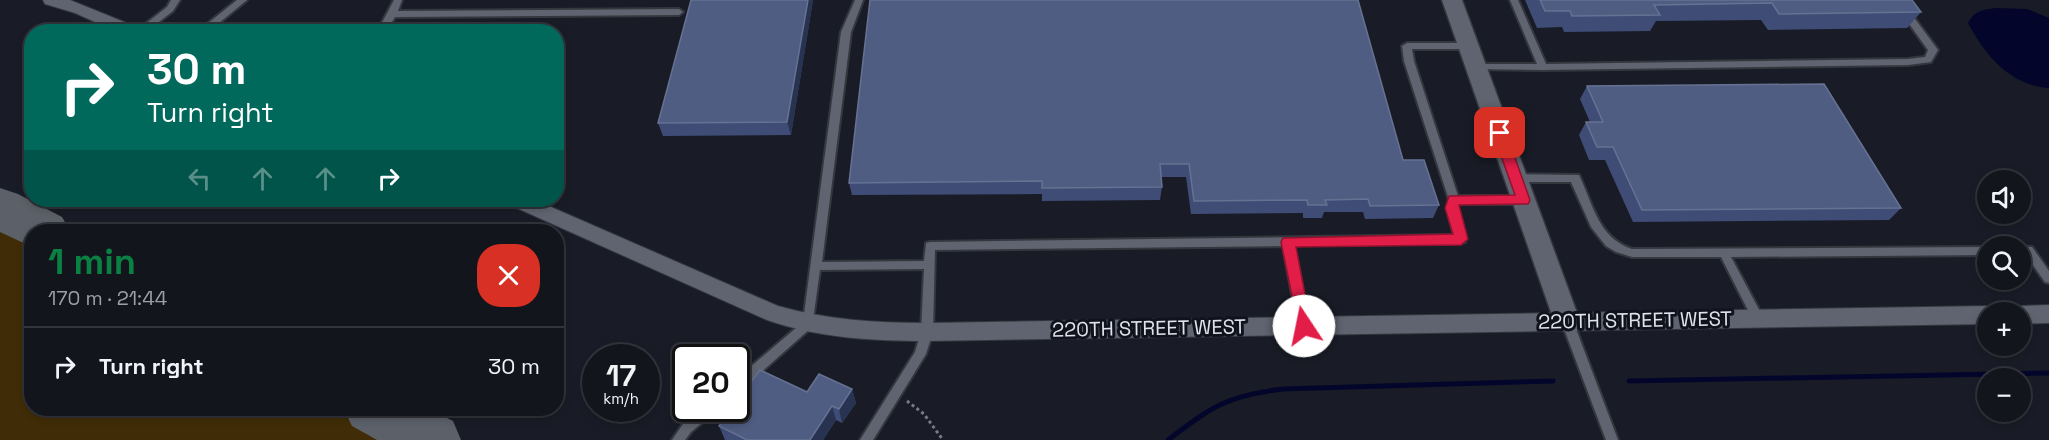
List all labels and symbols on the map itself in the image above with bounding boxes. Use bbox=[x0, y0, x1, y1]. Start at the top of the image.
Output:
pin bbox=[1474, 107, 1525, 158]
position arrow bbox=[1272, 294, 1336, 358]
street label: 220TH STREET WEST bbox=[1538, 305, 1732, 335]
street label: 220TH STREET WEST bbox=[1052, 313, 1246, 343]
speed limit sign: 20 bbox=[672, 344, 750, 422]

